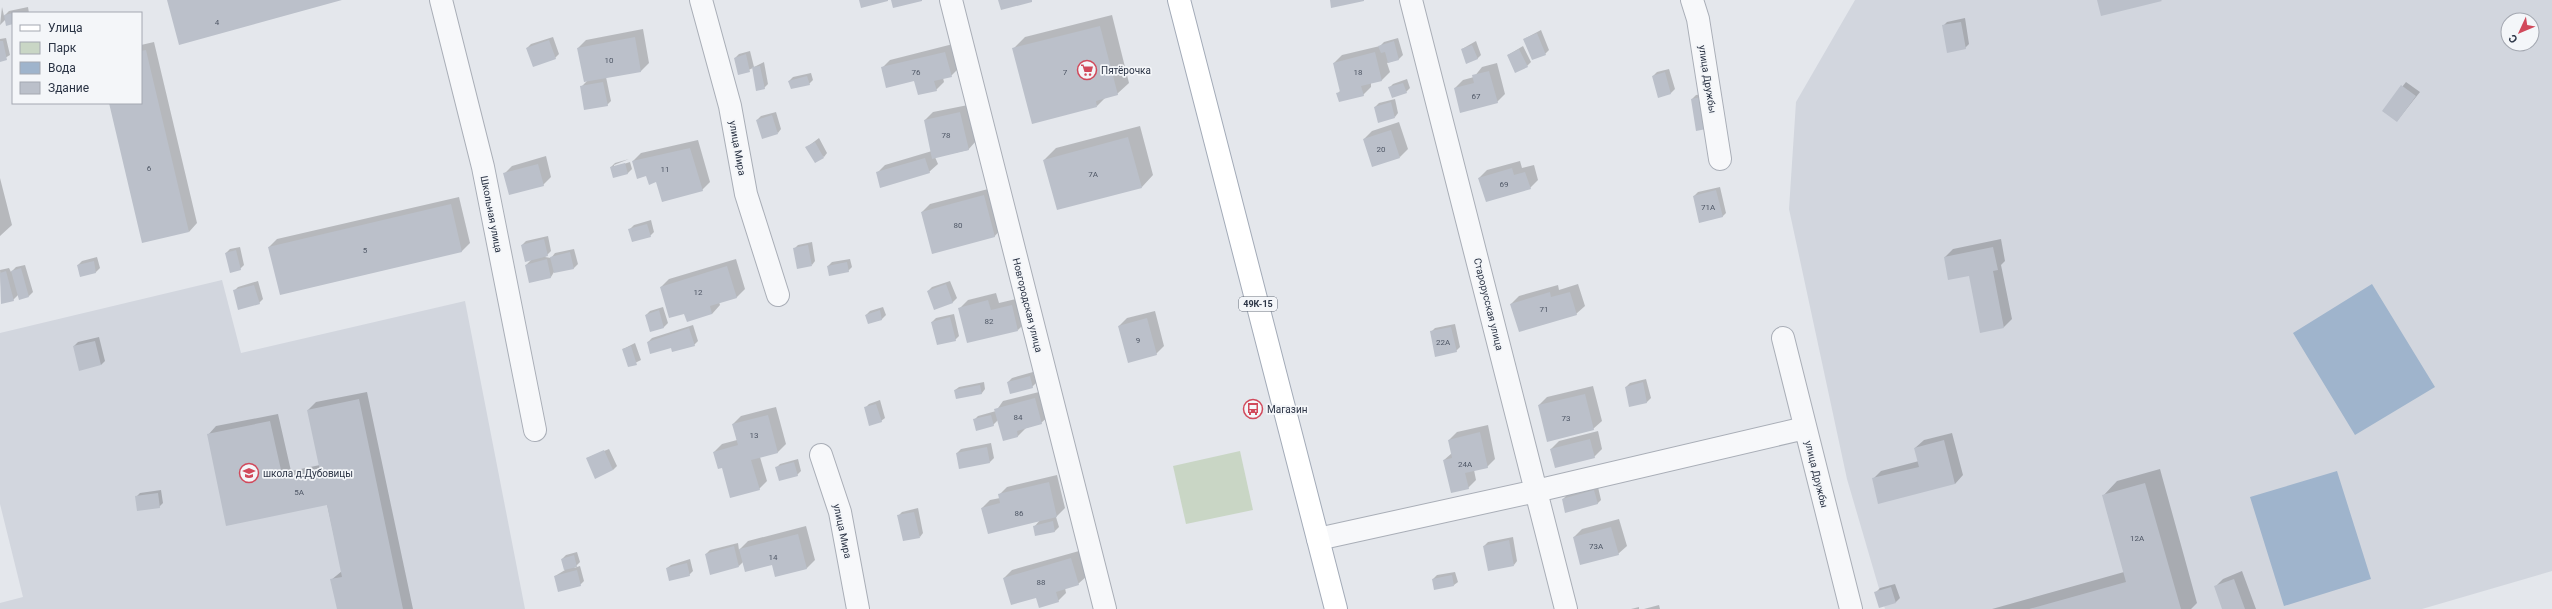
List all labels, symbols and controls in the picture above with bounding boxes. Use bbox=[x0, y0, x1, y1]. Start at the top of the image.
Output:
legend bbox=[12, 12, 142, 104]
north arrow bbox=[2500, 12, 2540, 52]
house number: 4 bbox=[215, 18, 220, 27]
text: Улица bbox=[48, 21, 83, 35]
text: С bbox=[2506, 31, 2520, 46]
text: Парк bbox=[48, 41, 77, 55]
street label: улица Дружбы bbox=[1697, 44, 1718, 114]
house number: 10 bbox=[605, 56, 614, 65]
supermarket icon: Пятёрочка bbox=[1076, 59, 1098, 81]
text: Вода bbox=[48, 61, 76, 75]
place label: Пятёрочка bbox=[1101, 65, 1151, 76]
house number: 76 bbox=[912, 68, 921, 77]
house number: 7 bbox=[1063, 68, 1068, 77]
house number: 18 bbox=[1354, 68, 1363, 77]
text: Здание bbox=[48, 81, 89, 95]
house number: 67 bbox=[1472, 92, 1481, 101]
street label: улица Мира bbox=[727, 120, 748, 176]
house number: 78 bbox=[942, 131, 951, 140]
house number: 20 bbox=[1377, 145, 1386, 154]
house number: 6 bbox=[147, 164, 152, 173]
house number: 11 bbox=[661, 165, 670, 174]
house number: 7А bbox=[1088, 170, 1099, 179]
street label: Школьная улица bbox=[479, 175, 504, 254]
house number: 69 bbox=[1500, 180, 1509, 189]
house number: 71А bbox=[1701, 203, 1716, 212]
house number: 80 bbox=[954, 221, 963, 230]
house number: 5 bbox=[363, 246, 368, 255]
street label: Новгородская улица bbox=[1010, 257, 1045, 353]
street label: Старорусская улица bbox=[1472, 257, 1505, 352]
house number: 12 bbox=[694, 288, 703, 297]
road number: 49К-15 bbox=[1239, 297, 1277, 311]
house number: 71 bbox=[1540, 305, 1549, 314]
house number: 82 bbox=[985, 317, 994, 326]
house number: 9 bbox=[1136, 336, 1140, 345]
house number: 22А bbox=[1436, 338, 1451, 347]
bus stop icon: Магазин bbox=[1242, 398, 1264, 420]
place label: Магазин bbox=[1267, 404, 1307, 415]
house number: 84 bbox=[1014, 413, 1023, 422]
house number: 73 bbox=[1562, 414, 1571, 423]
house number: 13 bbox=[750, 431, 759, 440]
street label: улица Дружбы bbox=[1803, 439, 1830, 509]
house number: 24А bbox=[1458, 460, 1473, 469]
school or university icon: школа д.Дубовицы bbox=[238, 462, 260, 484]
place label: школа д.Дубовицы bbox=[263, 468, 353, 479]
house number: 5А bbox=[294, 488, 305, 497]
street label: улица Мира bbox=[831, 503, 854, 559]
house number: 86 bbox=[1015, 509, 1024, 518]
house number: 12А bbox=[2130, 534, 2145, 543]
house number: 73А bbox=[1589, 542, 1604, 551]
house number: 14 bbox=[769, 553, 778, 562]
house number: 88 bbox=[1037, 578, 1046, 587]

